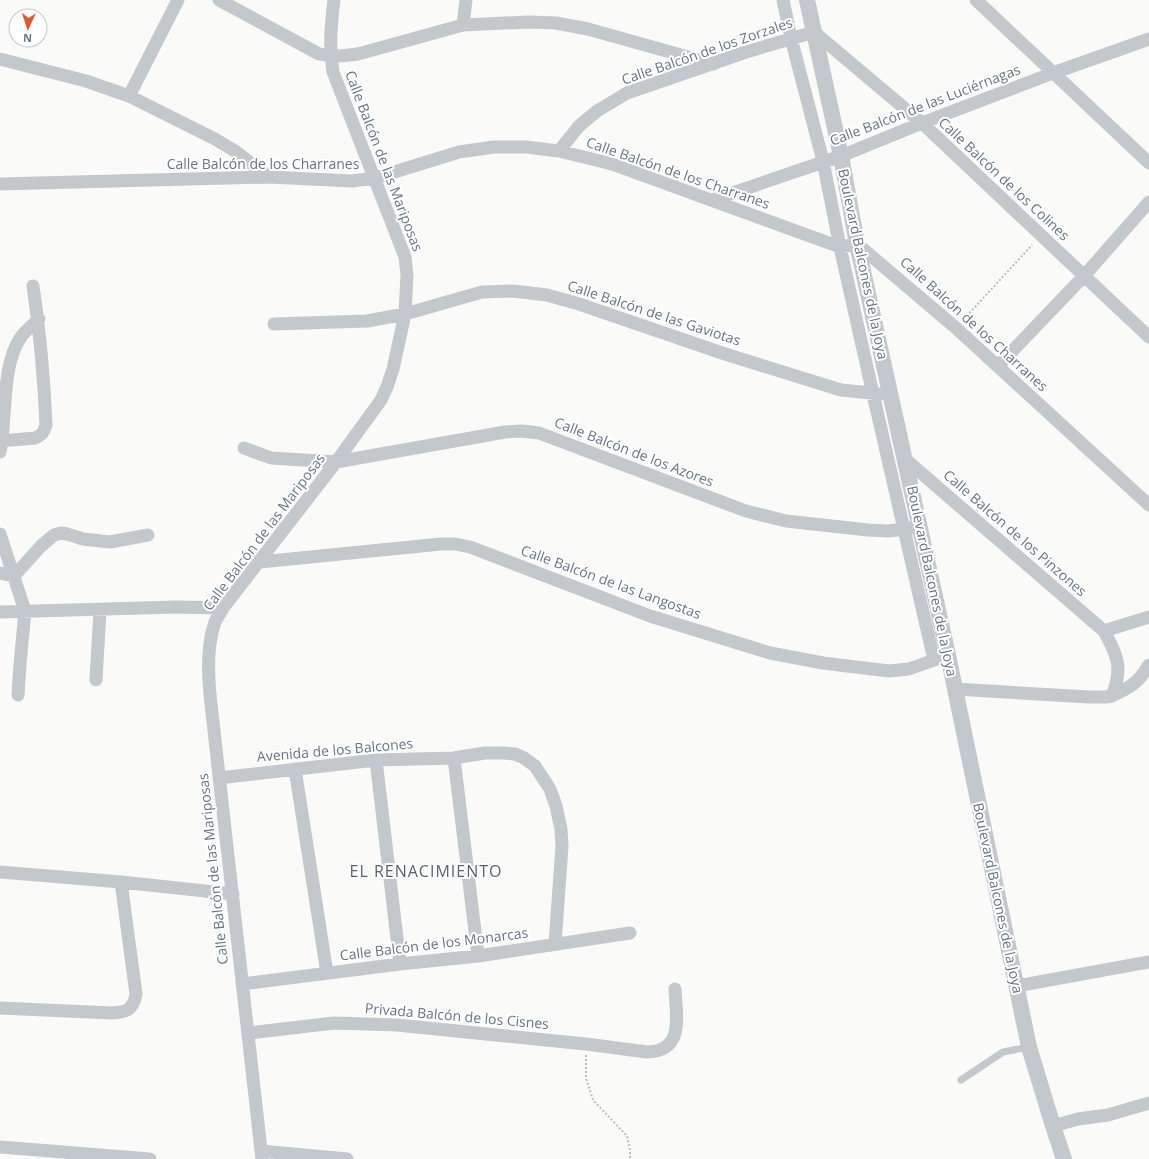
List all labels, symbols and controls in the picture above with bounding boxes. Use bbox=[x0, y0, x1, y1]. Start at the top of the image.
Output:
north arrow bbox=[8, 8, 48, 48]
street label: Calle Balcón de los Zorzales bbox=[619, 12, 795, 89]
text: N bbox=[23, 31, 32, 46]
street label: Calle Balcón de las Luciérnagas bbox=[827, 59, 1023, 150]
street label: Calle Balcón de las Mariposas bbox=[341, 68, 428, 254]
street label: Calle Balcón de los Colines bbox=[935, 113, 1074, 245]
street label: Calle Balcón de los Charranes bbox=[584, 132, 773, 213]
street label: Calle Balcón de los Charranes bbox=[167, 154, 360, 173]
street label: Boulevard Balcones de la Joya bbox=[834, 167, 893, 361]
street label: Calle Balcón de los Charranes bbox=[896, 252, 1053, 395]
street label: Calle Balcón de las Gaviotas bbox=[565, 276, 743, 350]
street label: Calle Balcón de los Azores bbox=[552, 412, 717, 491]
street label: Calle Balcón de las Mariposas bbox=[198, 449, 329, 614]
street label: Calle Balcón de los Pinzones bbox=[940, 465, 1091, 600]
street label: Boulevard Balcones de la Joya bbox=[903, 484, 962, 678]
street label: Calle Balcón de las Langostas bbox=[518, 540, 704, 623]
street label: Avenida de los Balcones bbox=[256, 733, 414, 766]
street label: Calle Balcón de las Mariposas bbox=[193, 772, 232, 966]
street label: Boulevard Balcones de la Joya bbox=[969, 801, 1028, 995]
district label: EL RENACIMIENTO bbox=[350, 860, 502, 882]
street label: Calle Balcón de los Monarcas bbox=[339, 922, 529, 964]
street label: Privada Balcón de los Cisnes bbox=[364, 998, 550, 1033]

